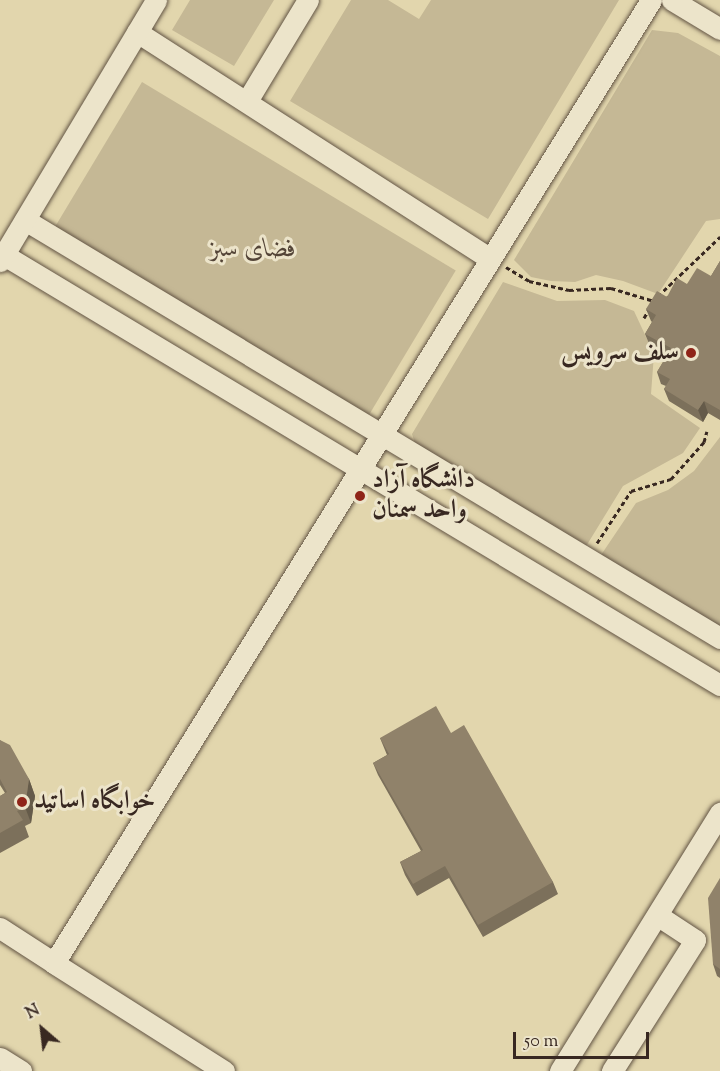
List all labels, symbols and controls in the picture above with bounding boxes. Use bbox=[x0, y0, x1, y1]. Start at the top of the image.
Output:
park label: فضای سبز bbox=[210, 234, 296, 266]
place label: سلف سرویس bbox=[561, 337, 679, 369]
marker: سلف سرویس bbox=[684, 346, 698, 360]
place label: دانشگاه آزاد واحد سمنان bbox=[372, 465, 475, 526]
marker: دانشگاه آزاد واحد سمنان bbox=[353, 489, 367, 503]
place label: خوابگاه اساتید bbox=[34, 786, 156, 818]
marker: خوابگاه اساتید bbox=[15, 795, 29, 809]
north arrow bbox=[12, 999, 72, 1059]
text: N bbox=[22, 1000, 44, 1026]
scale bar bbox=[516, 1020, 652, 1058]
text: 50 m bbox=[524, 1029, 558, 1055]

